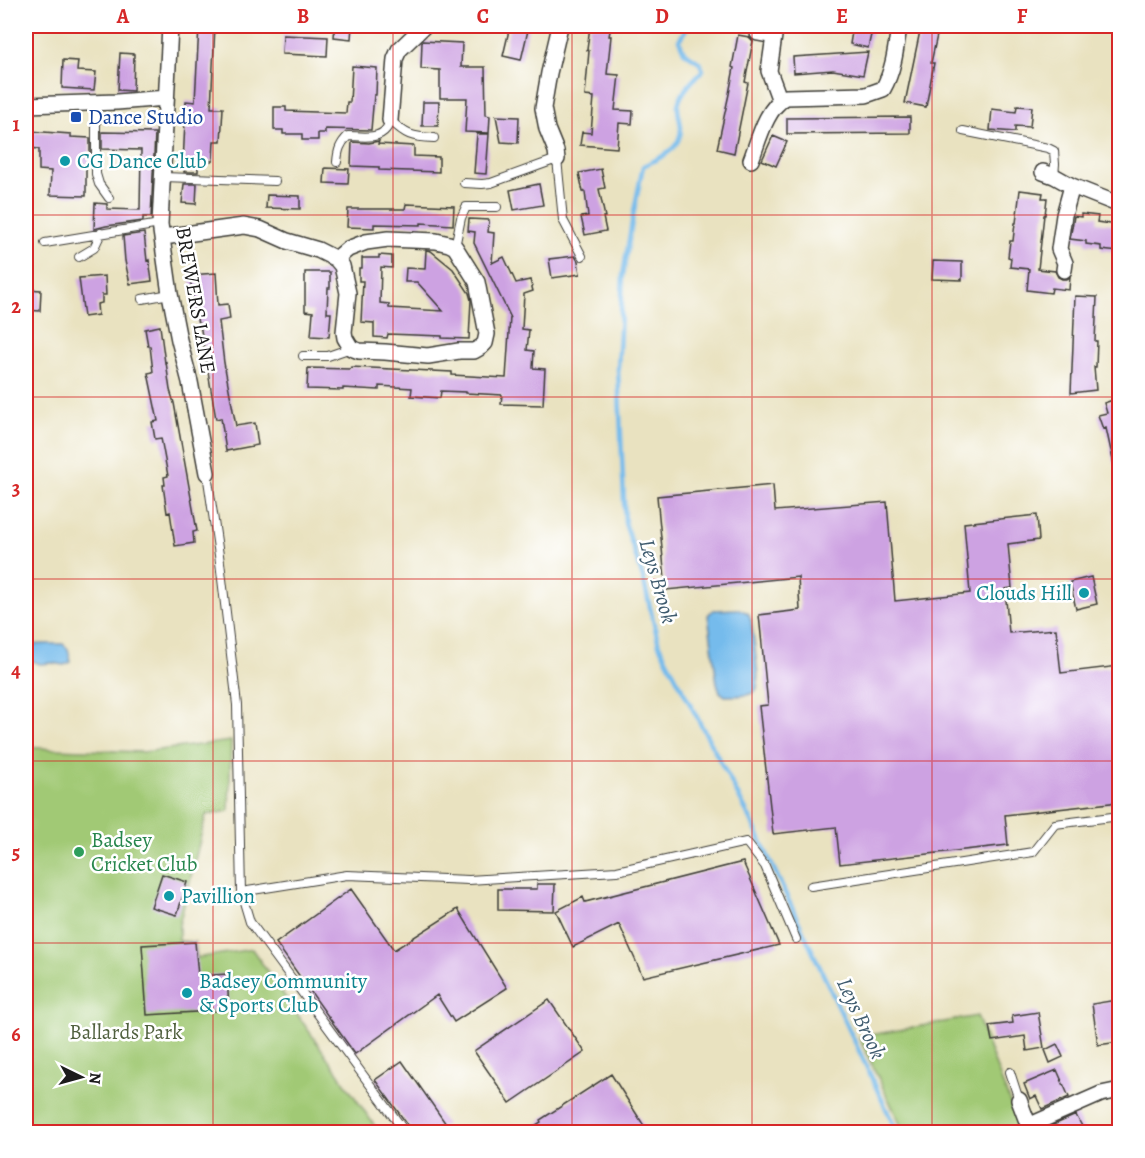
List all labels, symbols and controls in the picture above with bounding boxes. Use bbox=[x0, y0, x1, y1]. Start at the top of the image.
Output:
text: A bbox=[116, 3, 130, 30]
text: B bbox=[297, 3, 309, 30]
text: C bbox=[477, 3, 489, 30]
text: D bbox=[655, 3, 669, 30]
text: E bbox=[836, 3, 848, 30]
text: F bbox=[1017, 3, 1028, 30]
place label: Dance Studio bbox=[88, 103, 203, 131]
marker: Dance Studio bbox=[69, 110, 83, 124]
text: 1 bbox=[12, 111, 20, 138]
place label: CG Dance Club bbox=[77, 147, 207, 175]
marker: CG Dance Club bbox=[58, 154, 72, 168]
street label: BREWERS LANE bbox=[169, 224, 223, 376]
text: 2 bbox=[11, 293, 21, 320]
text: 3 bbox=[12, 475, 20, 502]
water label: Leys Brook bbox=[632, 535, 684, 627]
place label: Clouds Hill bbox=[976, 579, 1072, 607]
marker: Clouds Hill bbox=[1077, 586, 1091, 600]
text: 4 bbox=[11, 657, 21, 684]
place label: Badsey Cricket Club bbox=[91, 826, 197, 878]
text: 5 bbox=[12, 839, 20, 866]
marker: Badsey Cricket Club bbox=[72, 845, 86, 859]
place label: Pavillion bbox=[181, 882, 255, 910]
marker: Pavillion bbox=[162, 889, 176, 903]
place label: Badsey Community & Sports Club bbox=[199, 967, 368, 1019]
water label: Leys Brook bbox=[829, 973, 893, 1064]
marker: Badsey Community & Sports Club bbox=[180, 986, 194, 1000]
park label: Ballards Park bbox=[69, 1018, 183, 1046]
text: 6 bbox=[11, 1021, 21, 1048]
north arrow bbox=[51, 1047, 111, 1107]
text: N bbox=[83, 1071, 106, 1085]

